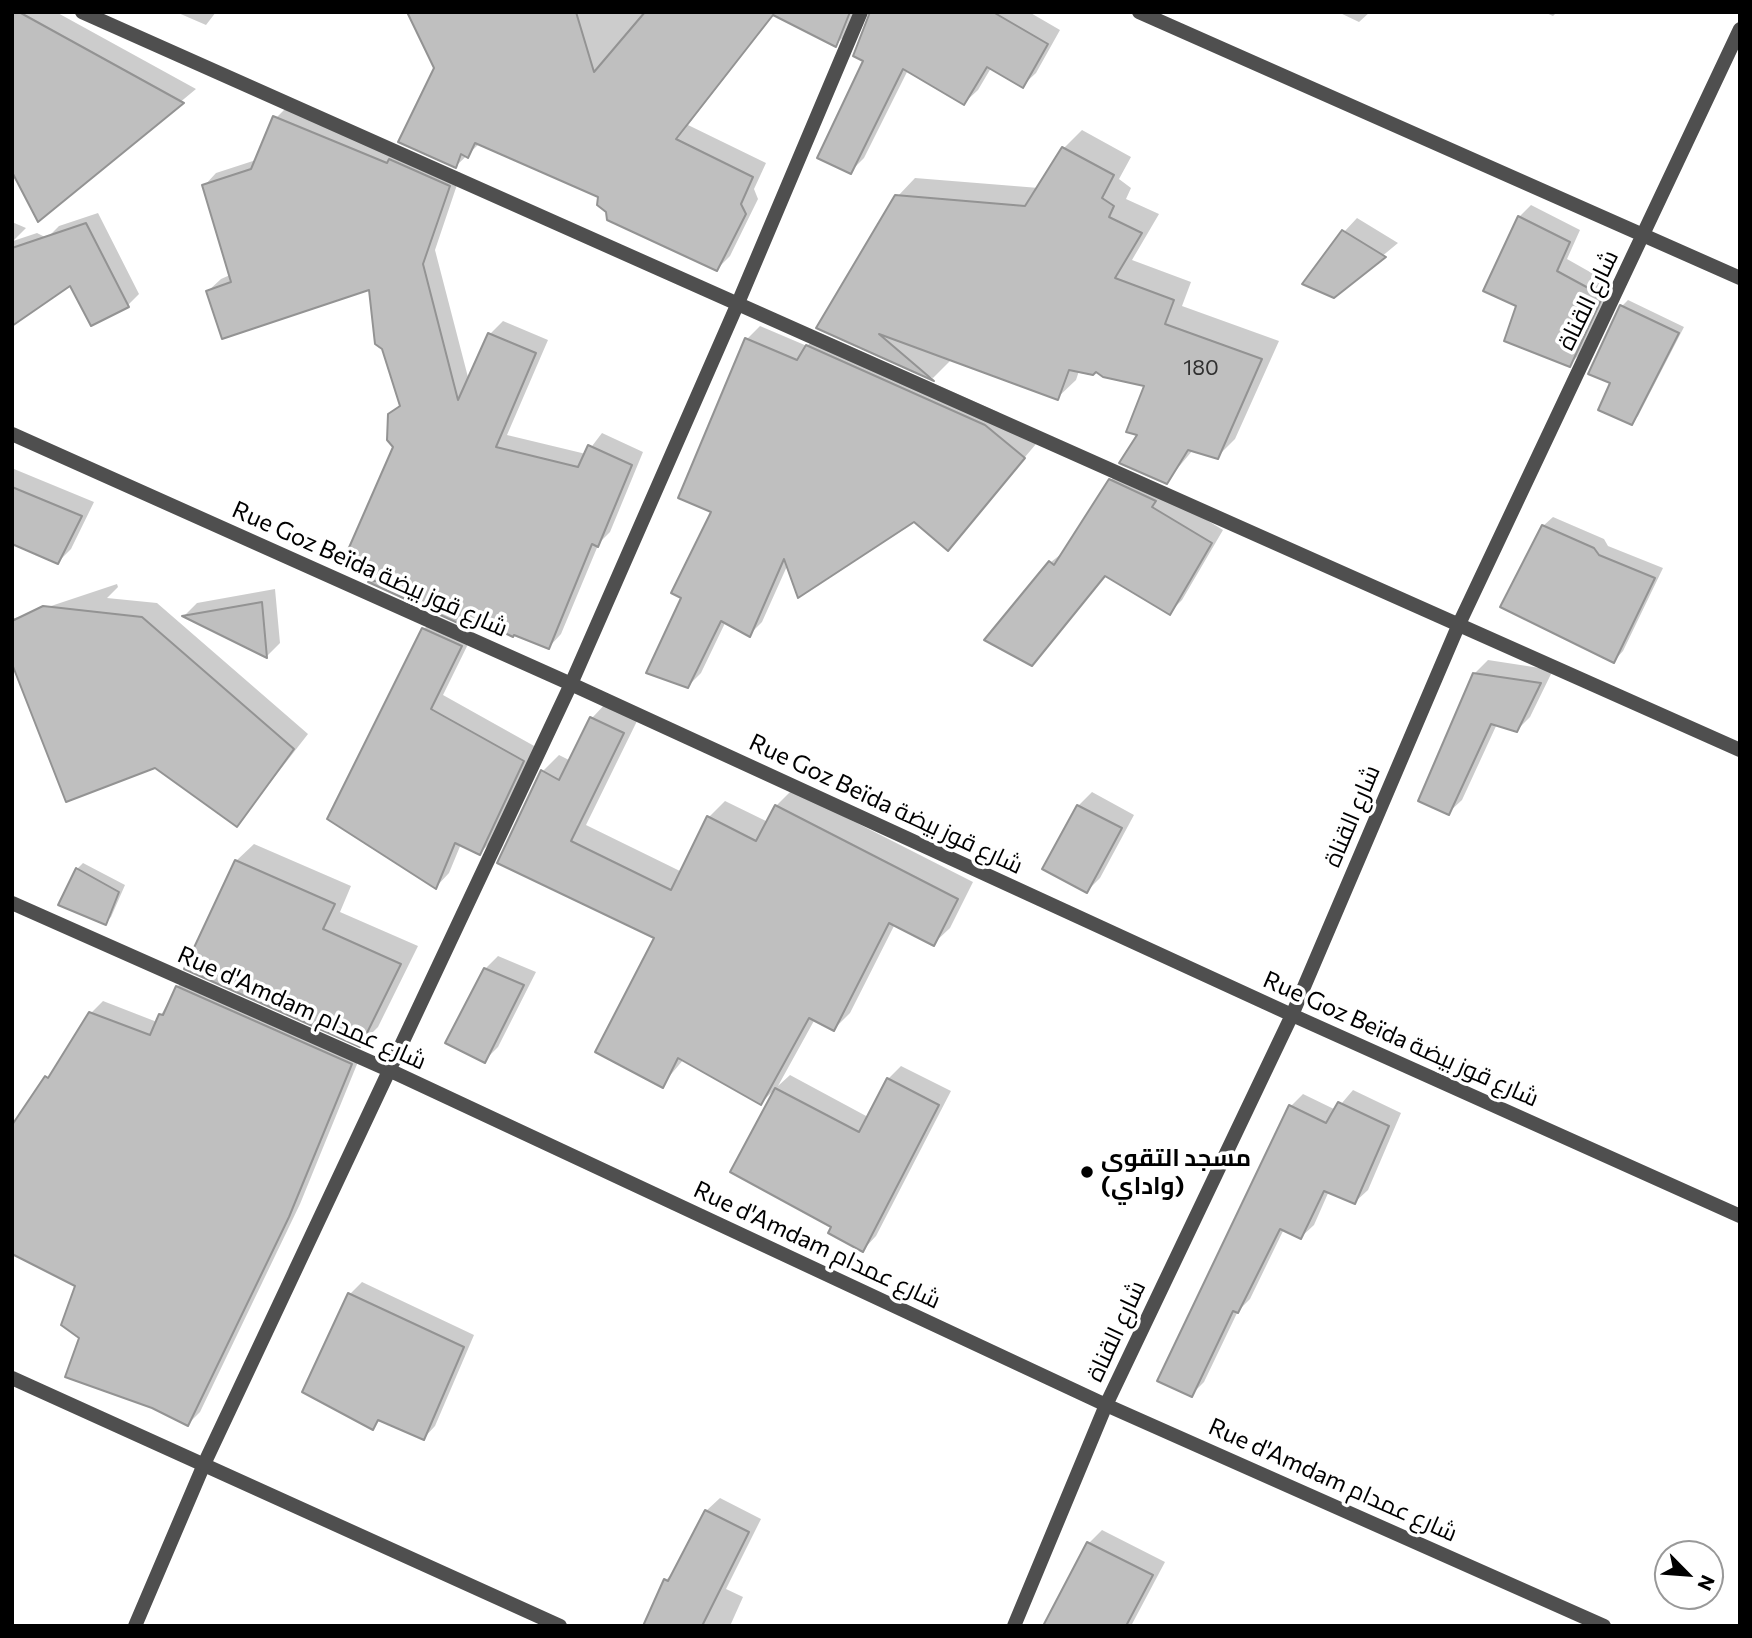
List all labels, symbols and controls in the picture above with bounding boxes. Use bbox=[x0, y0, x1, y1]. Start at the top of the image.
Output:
street label: شارع القناة bbox=[1551, 245, 1625, 355]
house number: 180 bbox=[1183, 355, 1219, 381]
street label: Rue Goz Beïda شارع قوز بيضة bbox=[228, 495, 512, 643]
street label: Rue Goz Beïda شارع قوز بيضة bbox=[745, 728, 1027, 880]
street label: شارع القناة bbox=[1318, 761, 1386, 871]
street label: Rue d'Amdam شارع عمدام bbox=[173, 940, 431, 1076]
street label: Rue Goz Beïda شارع قوز بيضة bbox=[1259, 965, 1543, 1113]
place label: مسجد التقوى (واداي) bbox=[1101, 1144, 1251, 1200]
marker: مسجد التقوى (واداي) bbox=[1079, 1164, 1095, 1180]
street label: Rue d'Amdam شارع عمدام bbox=[689, 1175, 945, 1315]
street label: شارع القناة bbox=[1080, 1276, 1152, 1386]
street label: Rue d'Amdam شارع عمدام bbox=[1204, 1412, 1462, 1548]
north arrow bbox=[1654, 1540, 1724, 1610]
text: N bbox=[1693, 1572, 1720, 1595]

